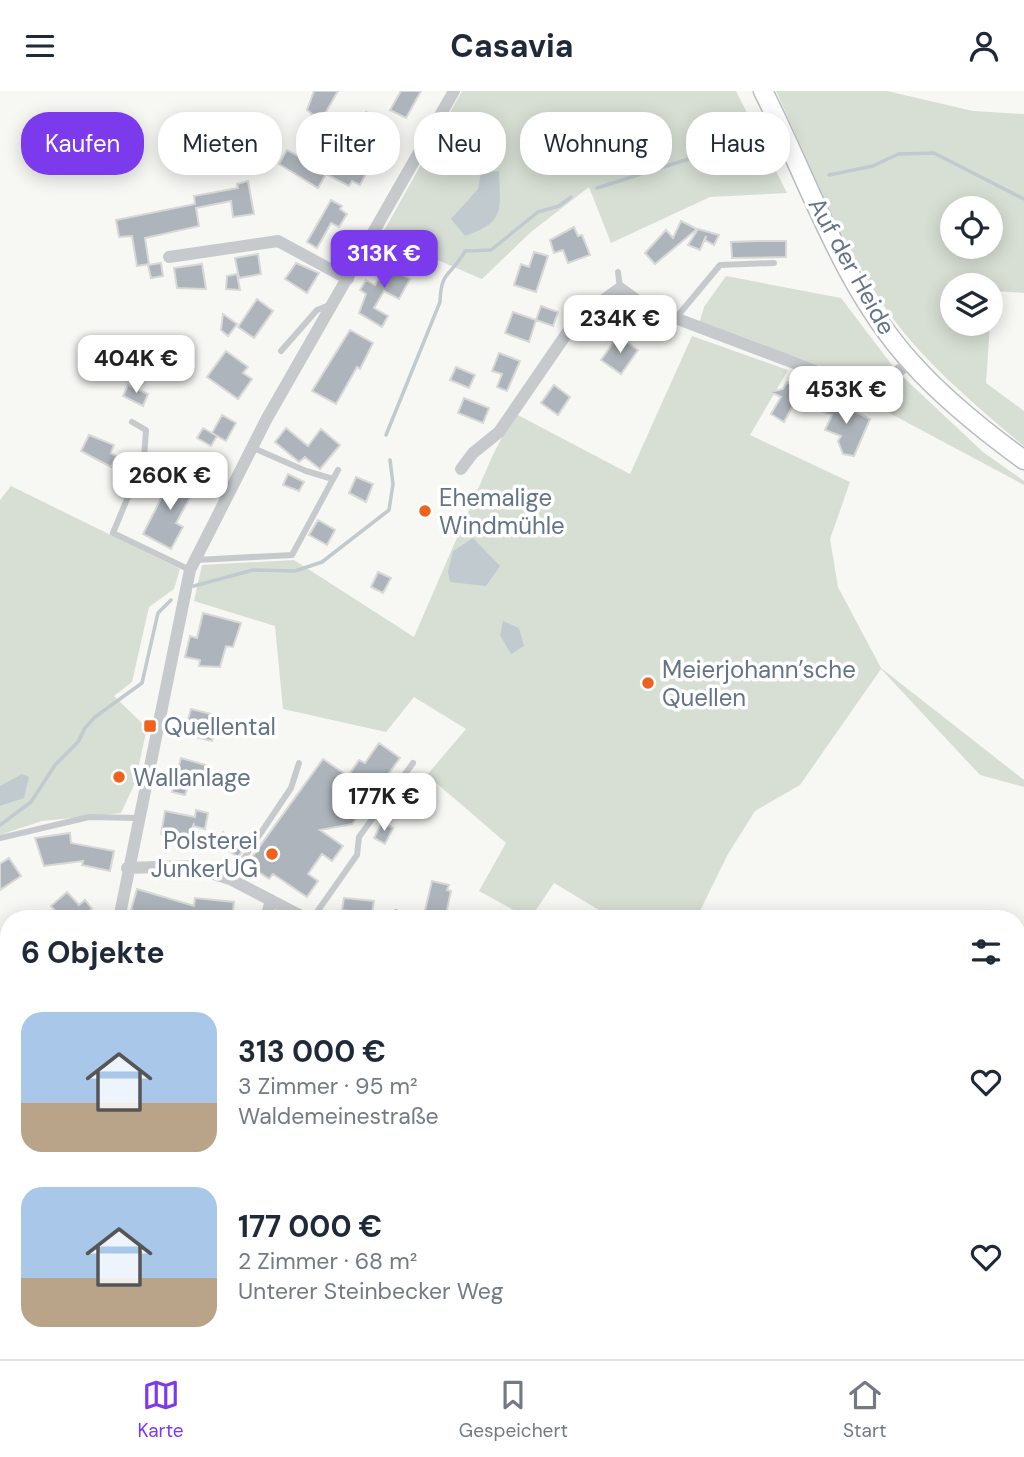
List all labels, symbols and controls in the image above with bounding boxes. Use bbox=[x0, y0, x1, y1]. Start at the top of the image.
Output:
text: Casavia bbox=[450, 25, 574, 67]
icon: menu bbox=[21, 27, 59, 65]
icon: person bbox=[965, 27, 1003, 65]
chip: Kaufen bbox=[21, 112, 144, 175]
chip: Mieten bbox=[158, 112, 282, 175]
chip: Filter bbox=[296, 112, 400, 175]
chip: Neu bbox=[414, 112, 506, 175]
chip: Wohnung bbox=[520, 112, 672, 175]
chip: Haus bbox=[686, 112, 790, 175]
street label: Auf der Heide bbox=[802, 192, 902, 340]
map controls bbox=[940, 196, 1003, 336]
button: locate bbox=[940, 196, 1003, 259]
pin: 313K € bbox=[327, 231, 441, 290]
text: 313K € bbox=[347, 238, 421, 268]
button: layers bbox=[940, 273, 1003, 336]
pin: 234K € bbox=[563, 295, 677, 355]
text: 234K € bbox=[580, 303, 660, 333]
pin: 404K € bbox=[79, 335, 193, 395]
text: 404K € bbox=[94, 343, 178, 373]
pin: 453K € bbox=[789, 367, 903, 426]
text: 453K € bbox=[805, 374, 887, 404]
pin: 260K € bbox=[113, 453, 227, 512]
text: 260K € bbox=[129, 460, 211, 490]
place label: Ehemalige Windmühle bbox=[439, 482, 565, 541]
marker: Ehemalige Windmühle bbox=[417, 503, 433, 519]
place label: Meierjohann’sche Quellen bbox=[662, 654, 856, 713]
marker: Meierjohann’sche Quellen bbox=[640, 675, 656, 691]
place label: Quellental bbox=[164, 711, 276, 742]
marker: Quellental bbox=[142, 718, 158, 734]
place label: Wallanlage bbox=[133, 762, 251, 793]
marker: Wallanlage bbox=[111, 769, 127, 785]
pin: 177K € bbox=[327, 773, 441, 833]
text: 177K € bbox=[348, 781, 420, 811]
place label: Polsterei JunkerUG bbox=[151, 825, 258, 884]
marker: Polsterei JunkerUG bbox=[264, 846, 280, 862]
text: 6 Objekte bbox=[21, 933, 165, 972]
icon: filters bbox=[967, 933, 1005, 971]
text: 313 000 € bbox=[238, 1032, 386, 1071]
icon: home bbox=[77, 1040, 161, 1124]
icon: heart bbox=[967, 1063, 1005, 1101]
text: 3 Zimmer · 95 m² bbox=[238, 1071, 418, 1101]
text: Waldemeinestraße bbox=[238, 1101, 439, 1131]
text: 177 000 € bbox=[238, 1207, 382, 1246]
icon: home bbox=[77, 1215, 161, 1299]
icon: heart bbox=[967, 1238, 1005, 1276]
text: 2 Zimmer · 68 m² bbox=[238, 1246, 417, 1276]
text: Unterer Steinbecker Weg bbox=[238, 1276, 504, 1306]
tab: Karte bbox=[138, 1376, 184, 1443]
tab: Gespeichert bbox=[459, 1376, 568, 1443]
tab: Start bbox=[843, 1376, 886, 1443]

